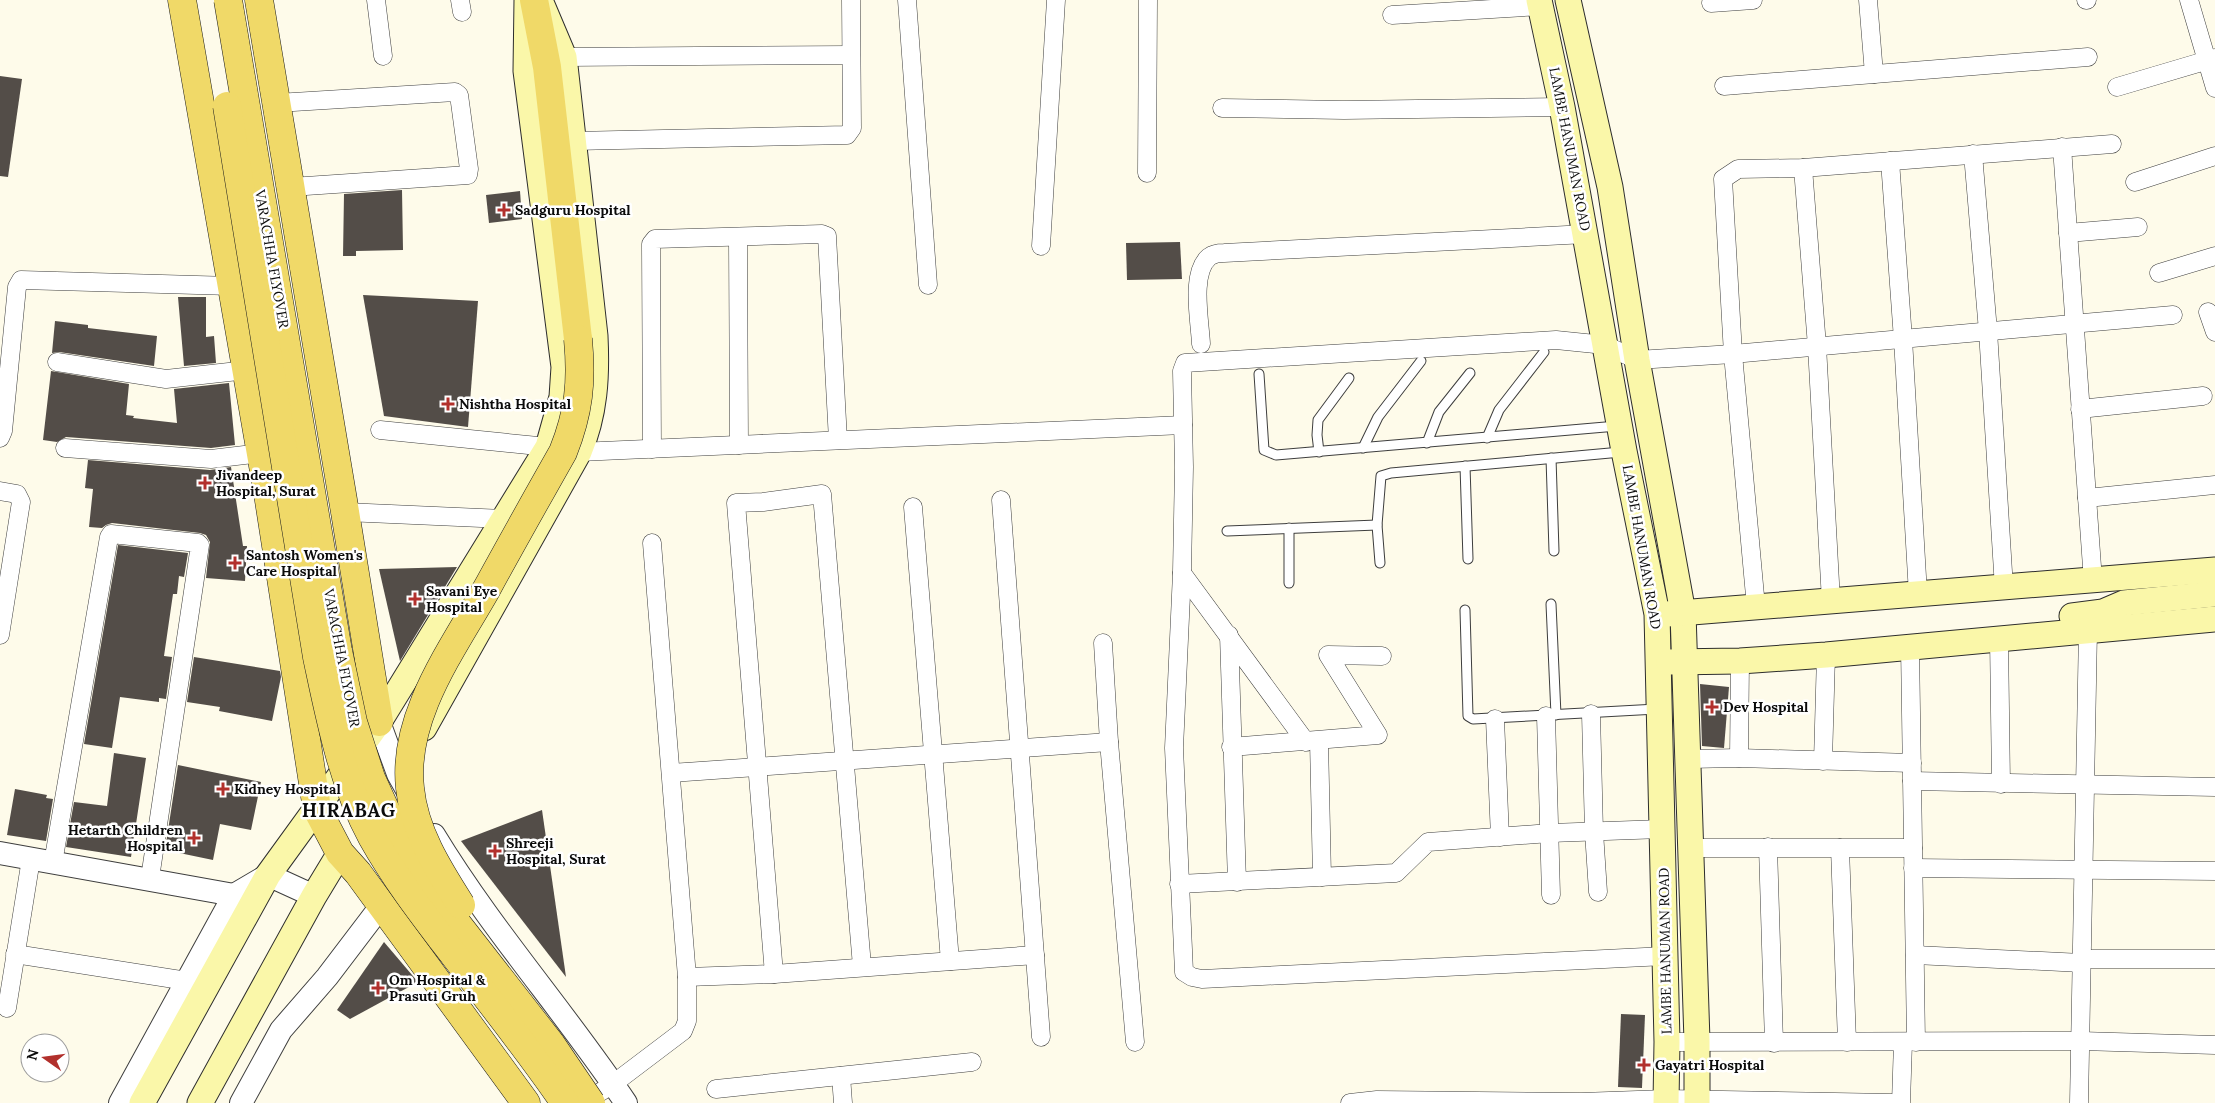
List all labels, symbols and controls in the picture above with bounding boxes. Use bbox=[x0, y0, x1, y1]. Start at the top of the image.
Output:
street label: LAMBE HANUMAN ROAD bbox=[1545, 65, 1595, 233]
street label: VARACHHA FLYOVER bbox=[251, 187, 293, 330]
place label: Sadguru Hospital bbox=[515, 201, 631, 219]
marker: Sadguru Hospital bbox=[497, 203, 511, 217]
place label: Nishtha Hospital bbox=[459, 395, 572, 413]
marker: Nishtha Hospital bbox=[441, 397, 455, 411]
street label: LAMBE HANUMAN ROAD bbox=[1619, 463, 1665, 631]
place label: Jivandeep Hospital, Surat bbox=[216, 466, 316, 500]
marker: Jivandeep Hospital, Surat bbox=[198, 476, 212, 490]
place label: Santosh Women's Care Hospital bbox=[246, 546, 363, 580]
marker: Santosh Women's Care Hospital bbox=[228, 556, 242, 570]
place label: Savani Eye Hospital bbox=[426, 582, 498, 616]
street label: VARACHHA FLYOVER bbox=[320, 586, 364, 729]
marker: Savani Eye Hospital bbox=[408, 592, 422, 606]
place label: Dev Hospital bbox=[1723, 698, 1809, 716]
marker: Dev Hospital bbox=[1705, 700, 1719, 714]
place label: Kidney Hospital bbox=[234, 780, 341, 798]
marker: Kidney Hospital bbox=[216, 782, 230, 796]
district label: HIRABAG bbox=[302, 798, 396, 822]
place label: Hetarth Children Hospital bbox=[68, 821, 184, 855]
marker: Hetarth Children Hospital bbox=[187, 831, 201, 845]
place label: Shreeji Hospital, Surat bbox=[506, 834, 606, 868]
marker: Shreeji Hospital, Surat bbox=[488, 844, 502, 858]
street label: LAMBE HANUMAN ROAD bbox=[1655, 868, 1675, 1034]
place label: Om Hospital & Prasuti Gruh bbox=[389, 971, 486, 1005]
marker: Om Hospital & Prasuti Gruh bbox=[371, 981, 385, 995]
north arrow bbox=[20, 1033, 70, 1083]
text: N bbox=[22, 1047, 42, 1062]
place label: Gayatri Hospital bbox=[1655, 1056, 1765, 1074]
marker: Gayatri Hospital bbox=[1637, 1058, 1651, 1072]

